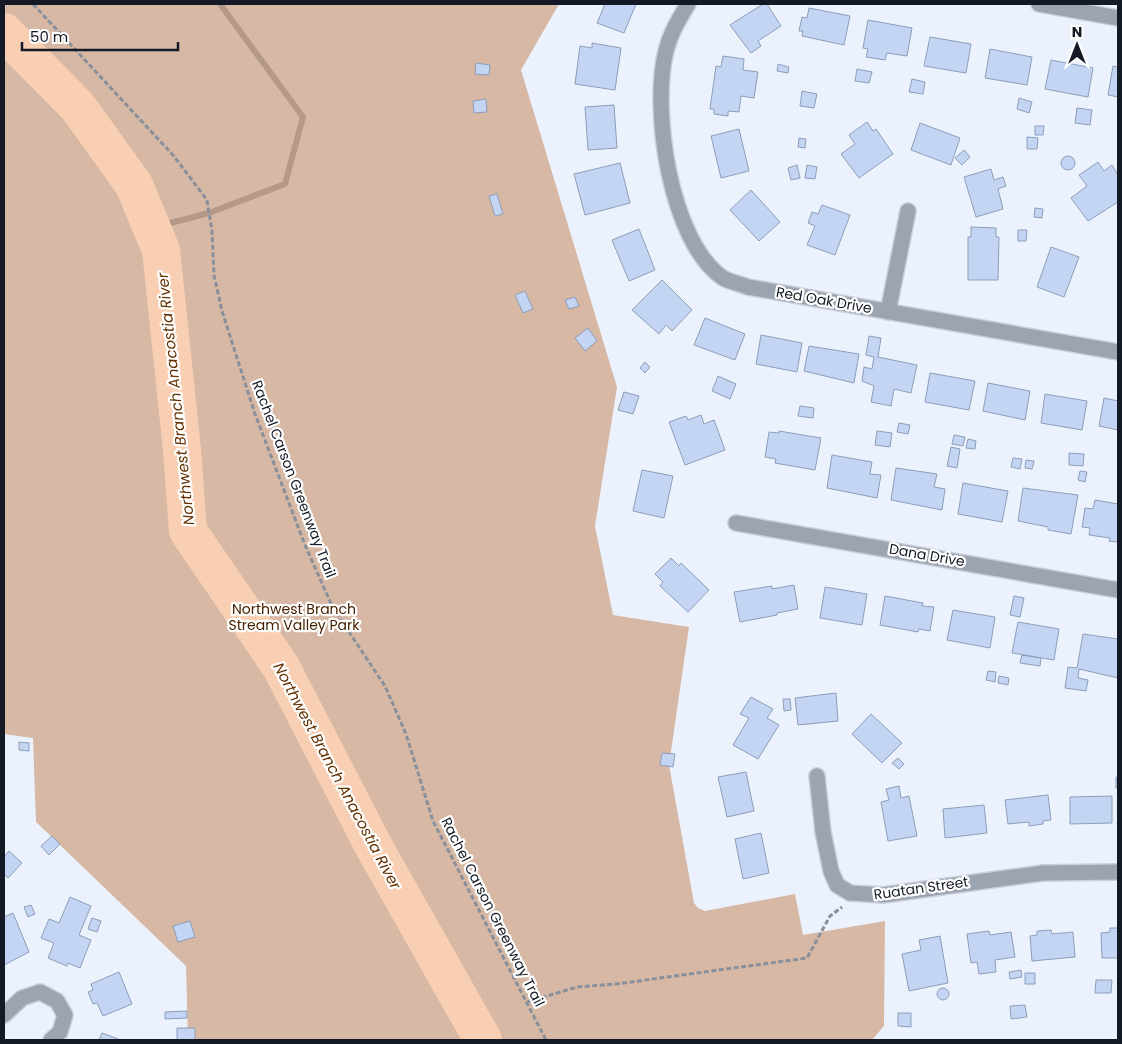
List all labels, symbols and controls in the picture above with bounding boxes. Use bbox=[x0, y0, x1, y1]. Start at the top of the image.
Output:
scale bar bbox=[22, 20, 179, 52]
north arrow bbox=[1052, 20, 1102, 70]
text: N bbox=[1072, 22, 1082, 42]
text: 50 m bbox=[30, 26, 68, 47]
water label: Northwest Branch Anacostia River bbox=[152, 271, 199, 527]
street label: Red Oak Drive bbox=[775, 282, 874, 318]
street label: Rachel Carson Greenway Trail bbox=[247, 377, 341, 581]
street label: Dana Drive bbox=[888, 538, 967, 572]
park label: Northwest Branch Stream Valley Park bbox=[229, 599, 360, 635]
water label: Northwest Branch Anacostia River bbox=[269, 659, 407, 893]
street label: Rachel Carson Greenway Trail bbox=[436, 814, 550, 1010]
street label: Ruatan Street bbox=[872, 871, 970, 905]

